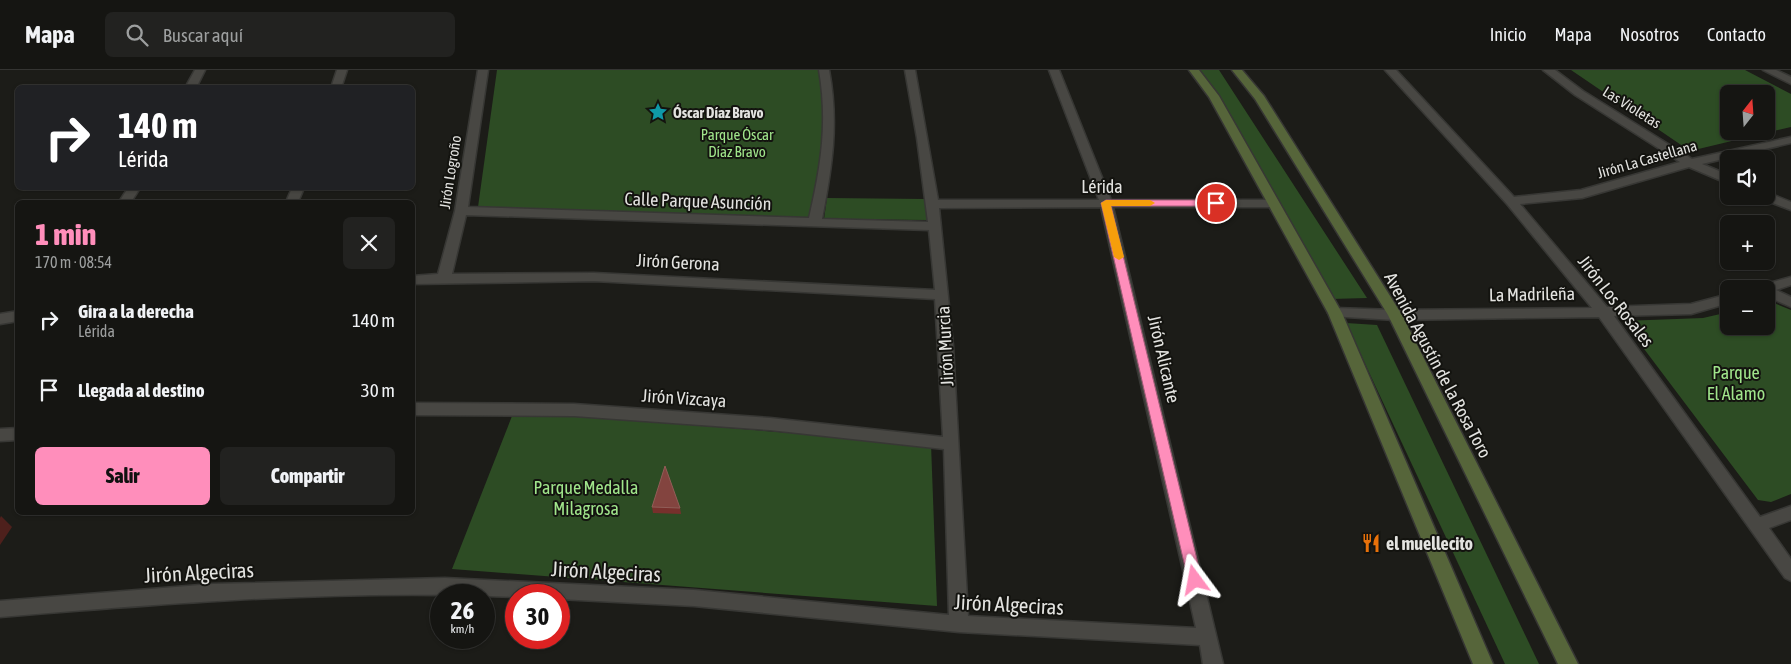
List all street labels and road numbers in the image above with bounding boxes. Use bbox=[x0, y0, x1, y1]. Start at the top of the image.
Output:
street label: Las Violetas bbox=[1600, 83, 1664, 131]
street label: Jirón Logroño bbox=[436, 134, 464, 210]
street label: Jirón La Castellana bbox=[1595, 137, 1699, 181]
street label: Lérida bbox=[1081, 176, 1123, 197]
street label: Calle Parque Asunción bbox=[624, 188, 772, 214]
street label: Jirón Gerona bbox=[636, 249, 720, 275]
street label: Jirón Los Rosales bbox=[1574, 251, 1658, 351]
street label: Avenida Agustín de la Rosa Toro bbox=[1380, 269, 1496, 461]
street label: La Madrileña bbox=[1489, 283, 1575, 305]
street label: Jirón Murcia bbox=[932, 305, 958, 387]
street label: Jirón Alicante bbox=[1144, 313, 1184, 405]
street label: Jirón Vizcaya bbox=[641, 385, 727, 411]
street label: Jirón Algeciras bbox=[551, 556, 661, 586]
street label: Jirón Algeciras bbox=[144, 557, 254, 587]
street label: Jirón Algeciras bbox=[954, 589, 1064, 619]

